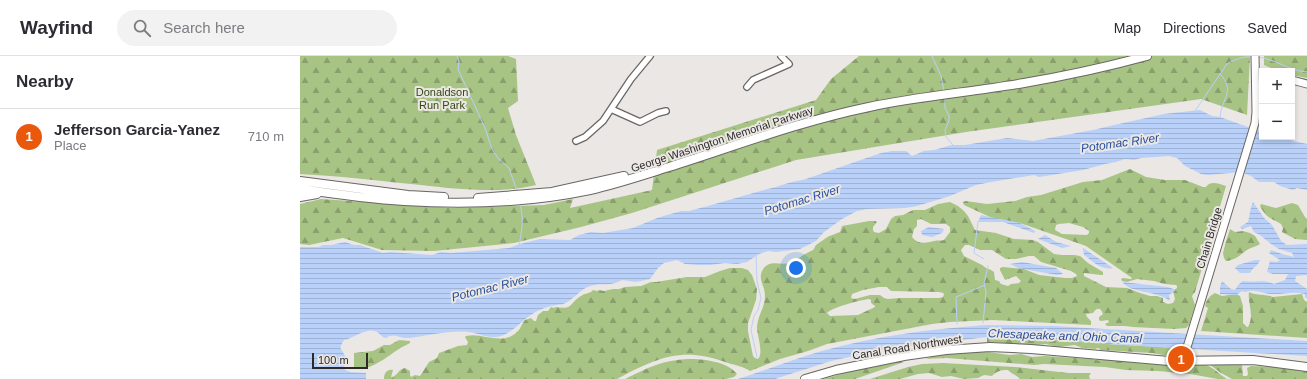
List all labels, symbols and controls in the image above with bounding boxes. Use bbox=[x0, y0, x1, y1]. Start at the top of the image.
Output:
search box bbox=[117, 10, 397, 46]
text: Wayfind bbox=[20, 17, 93, 38]
icon: search bbox=[131, 17, 153, 39]
text: Search here bbox=[163, 19, 245, 36]
text: Map bbox=[1114, 20, 1141, 36]
text: Directions bbox=[1163, 20, 1225, 36]
text: Saved bbox=[1247, 20, 1287, 36]
map controls bbox=[1259, 68, 1295, 140]
button: + bbox=[1259, 68, 1295, 104]
text: Nearby bbox=[16, 72, 74, 91]
park label: Donaldson Run Park bbox=[416, 86, 468, 111]
street label: George Washington Memorial Parkway bbox=[629, 104, 815, 174]
button: − bbox=[1259, 104, 1295, 140]
text: Jefferson Garcia-Yanez bbox=[54, 121, 220, 138]
text: 1 bbox=[25, 129, 33, 144]
text: 710 m bbox=[248, 129, 284, 144]
water label: Potomac River bbox=[1080, 130, 1161, 155]
text: Place bbox=[54, 138, 87, 153]
water label: Potomac River bbox=[762, 182, 843, 218]
street label: Chain Bridge bbox=[1194, 206, 1224, 270]
your location bbox=[786, 258, 806, 278]
water label: Potomac River bbox=[450, 271, 531, 304]
water label: Chesapeake and Ohio Canal bbox=[988, 326, 1143, 346]
street label: Canal Road Northwest bbox=[851, 332, 963, 362]
pin: 1 bbox=[1168, 344, 1194, 374]
scale bar bbox=[312, 351, 368, 370]
text: 100 m bbox=[318, 354, 349, 366]

